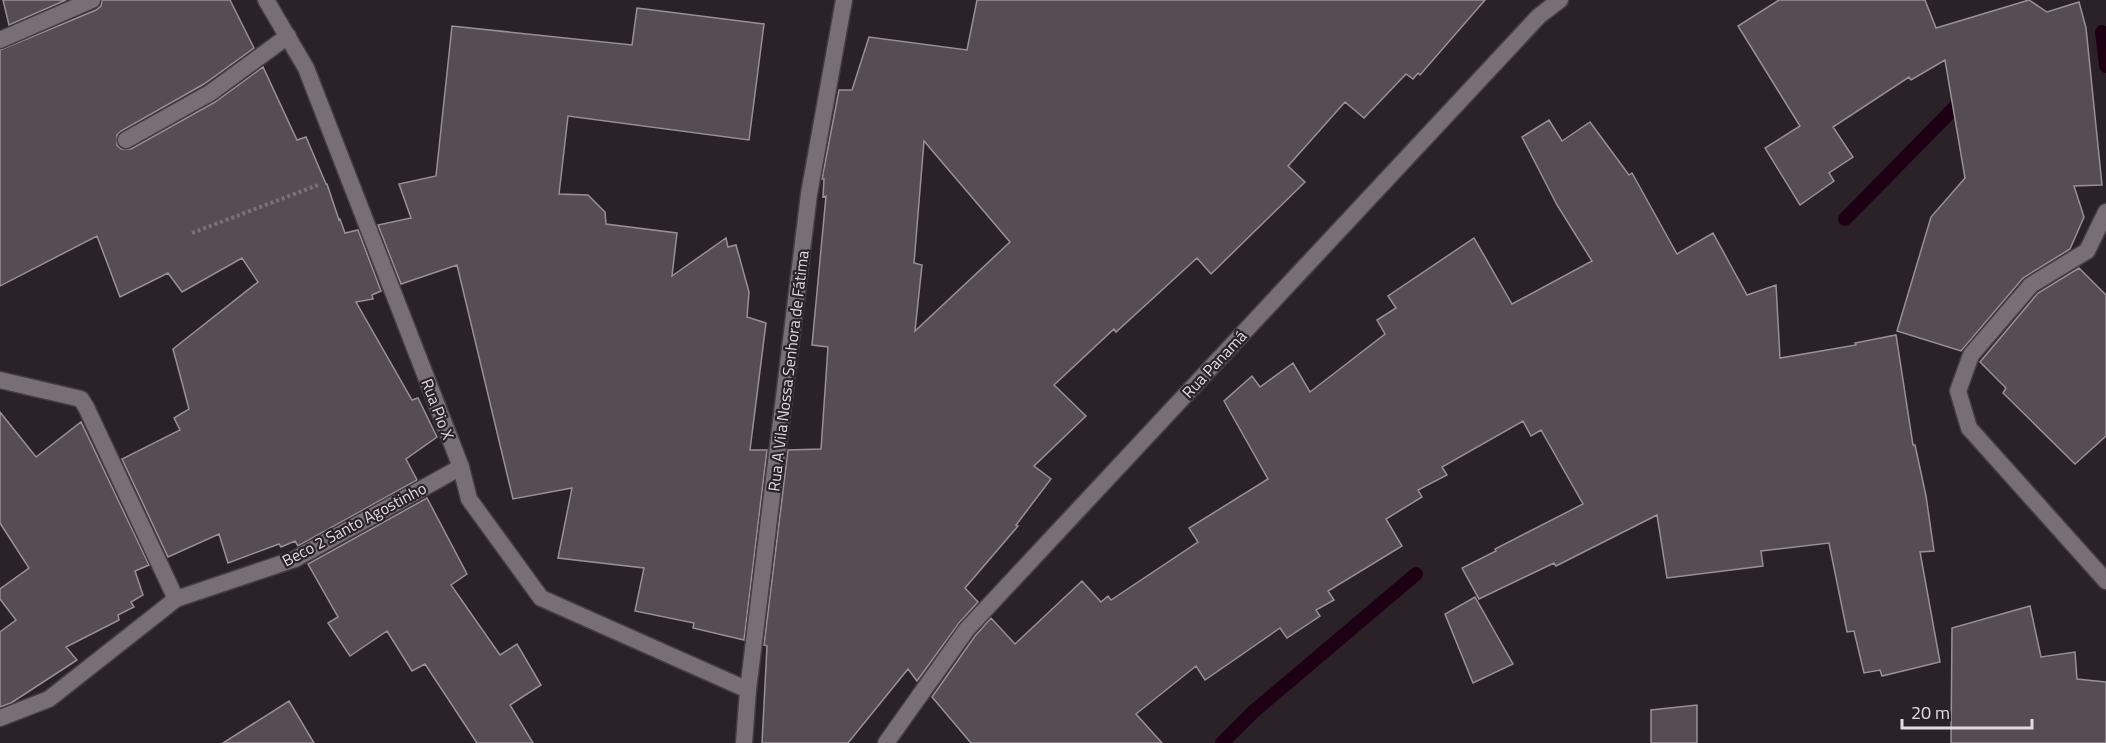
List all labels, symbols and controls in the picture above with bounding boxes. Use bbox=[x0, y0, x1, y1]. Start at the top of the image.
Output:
street label: Rua A Vila Nossa Senhora de Fátima bbox=[761, 249, 815, 493]
street label: Rua Panamá bbox=[1176, 325, 1252, 403]
street label: Rua Pio X bbox=[415, 375, 461, 443]
street label: Beco 2 Santo Agostinho bbox=[278, 476, 430, 572]
scale bar bbox=[1902, 692, 2032, 730]
text: 20 m bbox=[1911, 699, 1950, 726]

